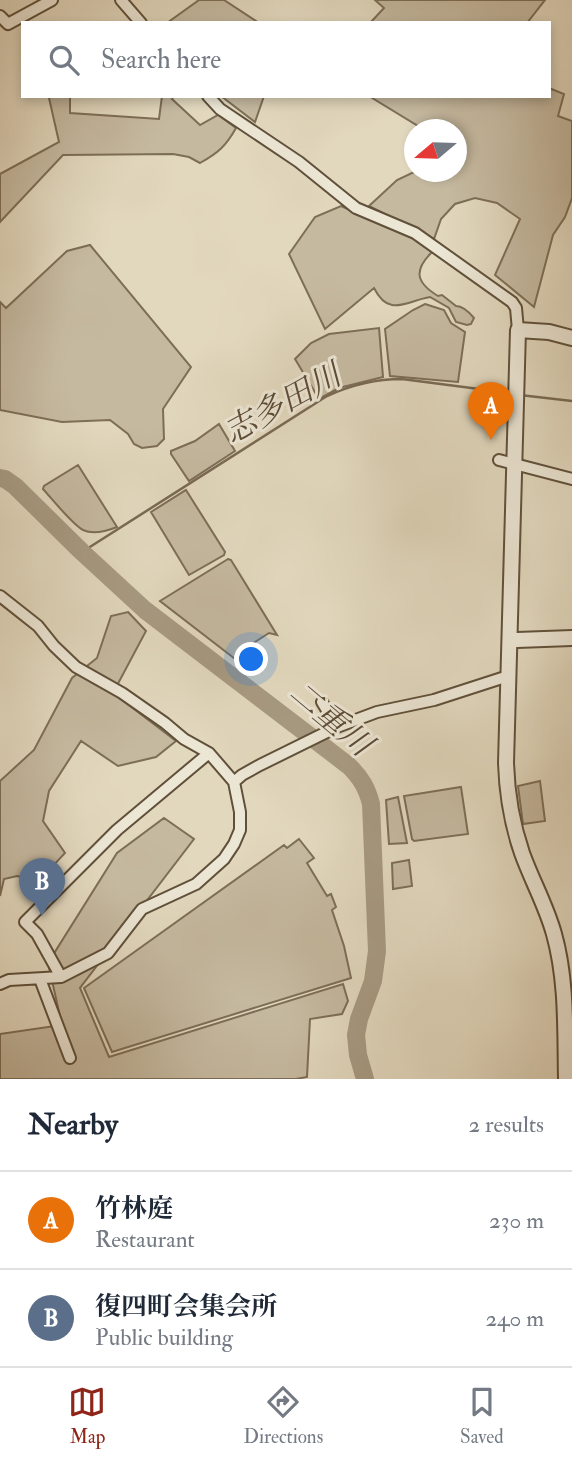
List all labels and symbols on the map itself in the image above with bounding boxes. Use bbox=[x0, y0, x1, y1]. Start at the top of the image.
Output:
north arrow bbox=[404, 119, 467, 182]
water label: 志多田川 bbox=[217, 354, 351, 452]
pin: A bbox=[468, 382, 514, 440]
your location bbox=[234, 642, 268, 676]
water label: 二重川 bbox=[281, 673, 382, 767]
pin: B bbox=[19, 858, 65, 916]

